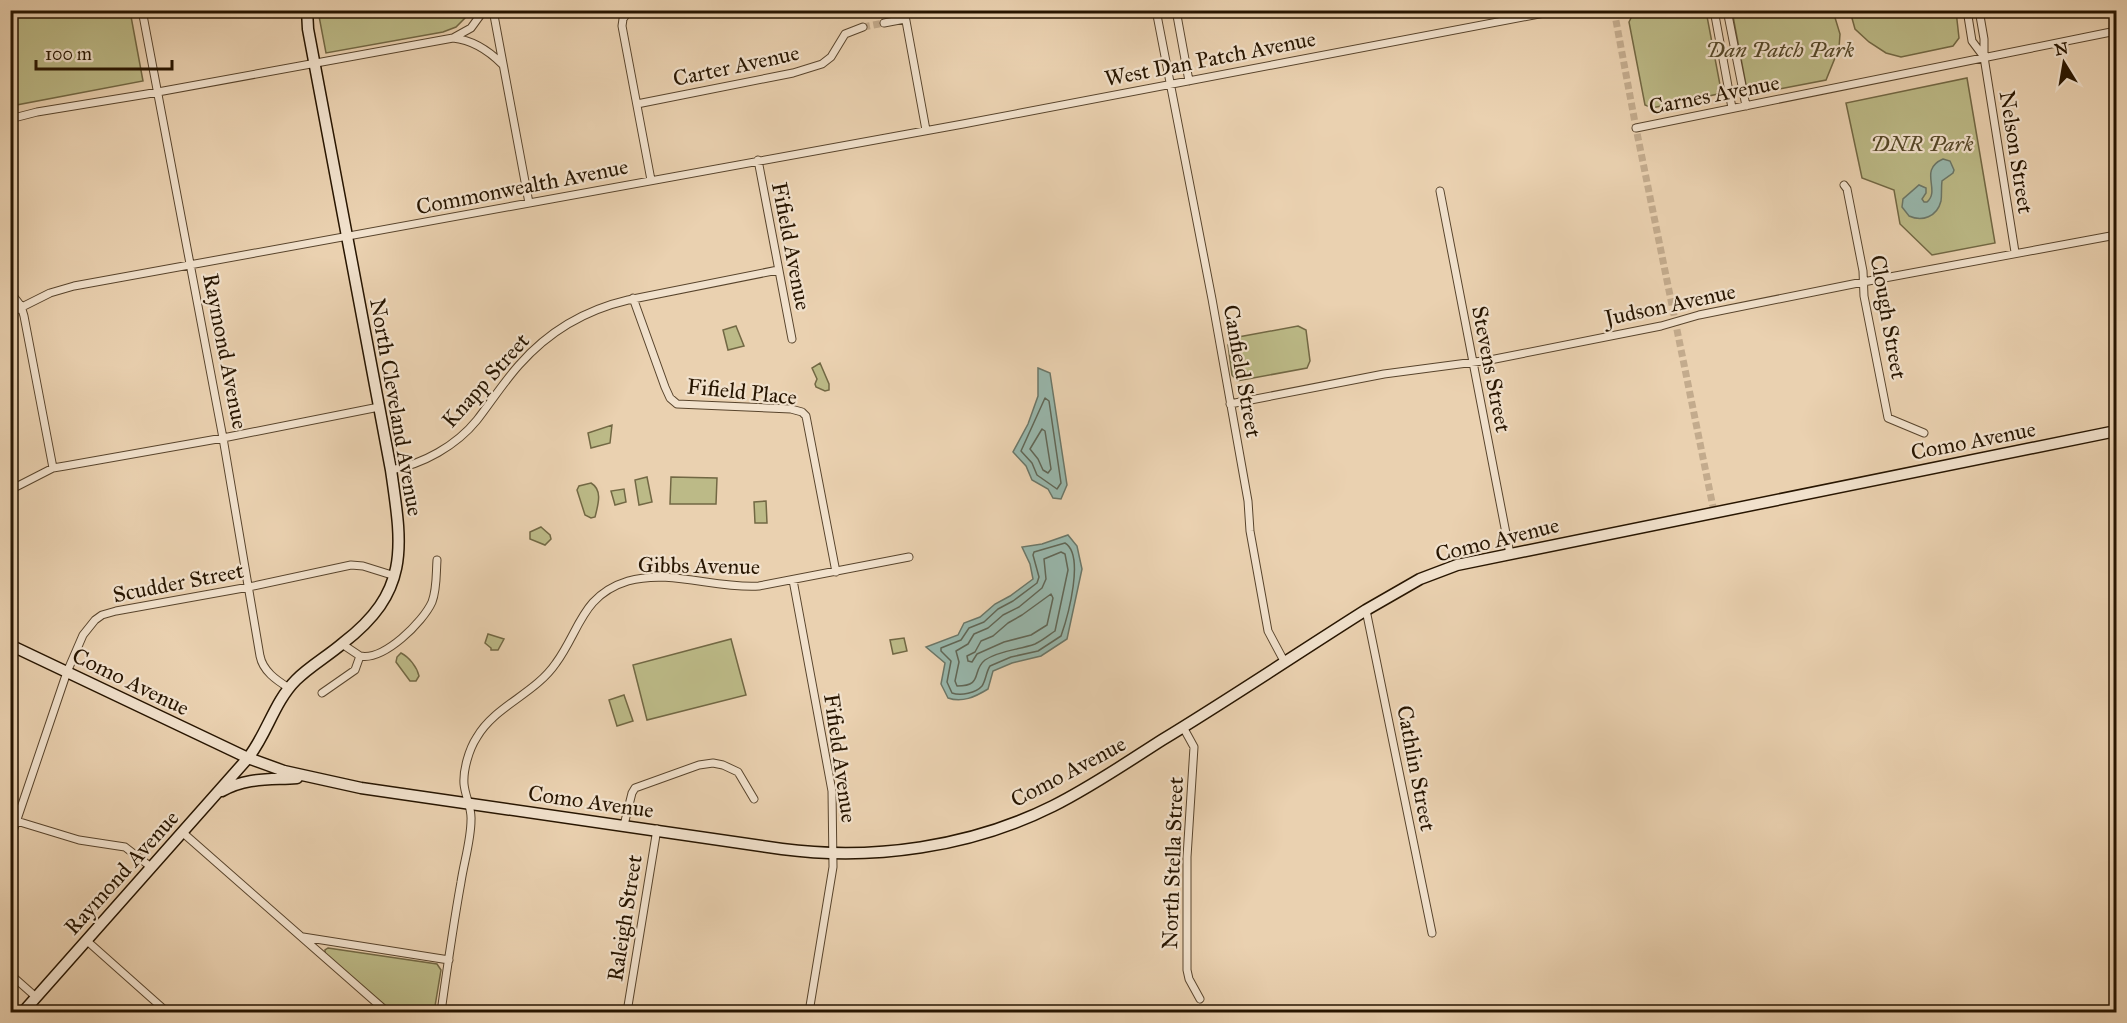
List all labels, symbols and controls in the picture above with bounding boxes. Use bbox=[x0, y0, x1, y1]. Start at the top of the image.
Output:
street label: West Dan Patch Avenue bbox=[1102, 25, 1318, 92]
scale bar bbox=[36, 33, 172, 71]
north arrow bbox=[2034, 33, 2094, 93]
park label: Dan Patch Park bbox=[1706, 36, 1854, 63]
text: N bbox=[2053, 38, 2070, 59]
street label: Carter Avenue bbox=[670, 39, 802, 92]
text: 100 m bbox=[45, 43, 92, 65]
street label: Carnes Avenue bbox=[1647, 69, 1782, 120]
street label: Nelson Street bbox=[1993, 89, 2040, 216]
park label: DNR Park bbox=[1870, 130, 1974, 157]
street label: Commonwealth Avenue bbox=[414, 153, 630, 220]
street label: Fifield Avenue bbox=[766, 180, 817, 313]
street label: Clough Street bbox=[1864, 253, 1913, 382]
street label: Raymond Avenue bbox=[197, 271, 254, 431]
street label: Judson Avenue bbox=[1600, 277, 1738, 332]
street label: North Cleveland Avenue bbox=[364, 296, 429, 518]
street label: Canfield Street bbox=[1218, 303, 1268, 440]
street label: Stevens Street bbox=[1466, 304, 1517, 435]
street label: Knapp Street bbox=[436, 327, 535, 433]
street label: Fifield Place bbox=[686, 372, 798, 411]
street label: Como Avenue bbox=[1908, 415, 2038, 466]
street label: Como Avenue bbox=[1432, 511, 1562, 568]
street label: Gibbs Avenue bbox=[638, 551, 760, 580]
street label: Scudder Street bbox=[110, 557, 246, 608]
street label: Como Avenue bbox=[68, 642, 194, 721]
street label: Fifield Avenue bbox=[818, 692, 863, 824]
street label: Cathlin Street bbox=[1391, 703, 1442, 833]
street label: Como Avenue bbox=[1006, 730, 1130, 813]
street label: North Stella Street bbox=[1156, 776, 1189, 950]
street label: Como Avenue bbox=[526, 779, 656, 824]
street label: Raymond Avenue bbox=[58, 805, 184, 940]
street label: Raleigh Street bbox=[601, 853, 648, 983]

